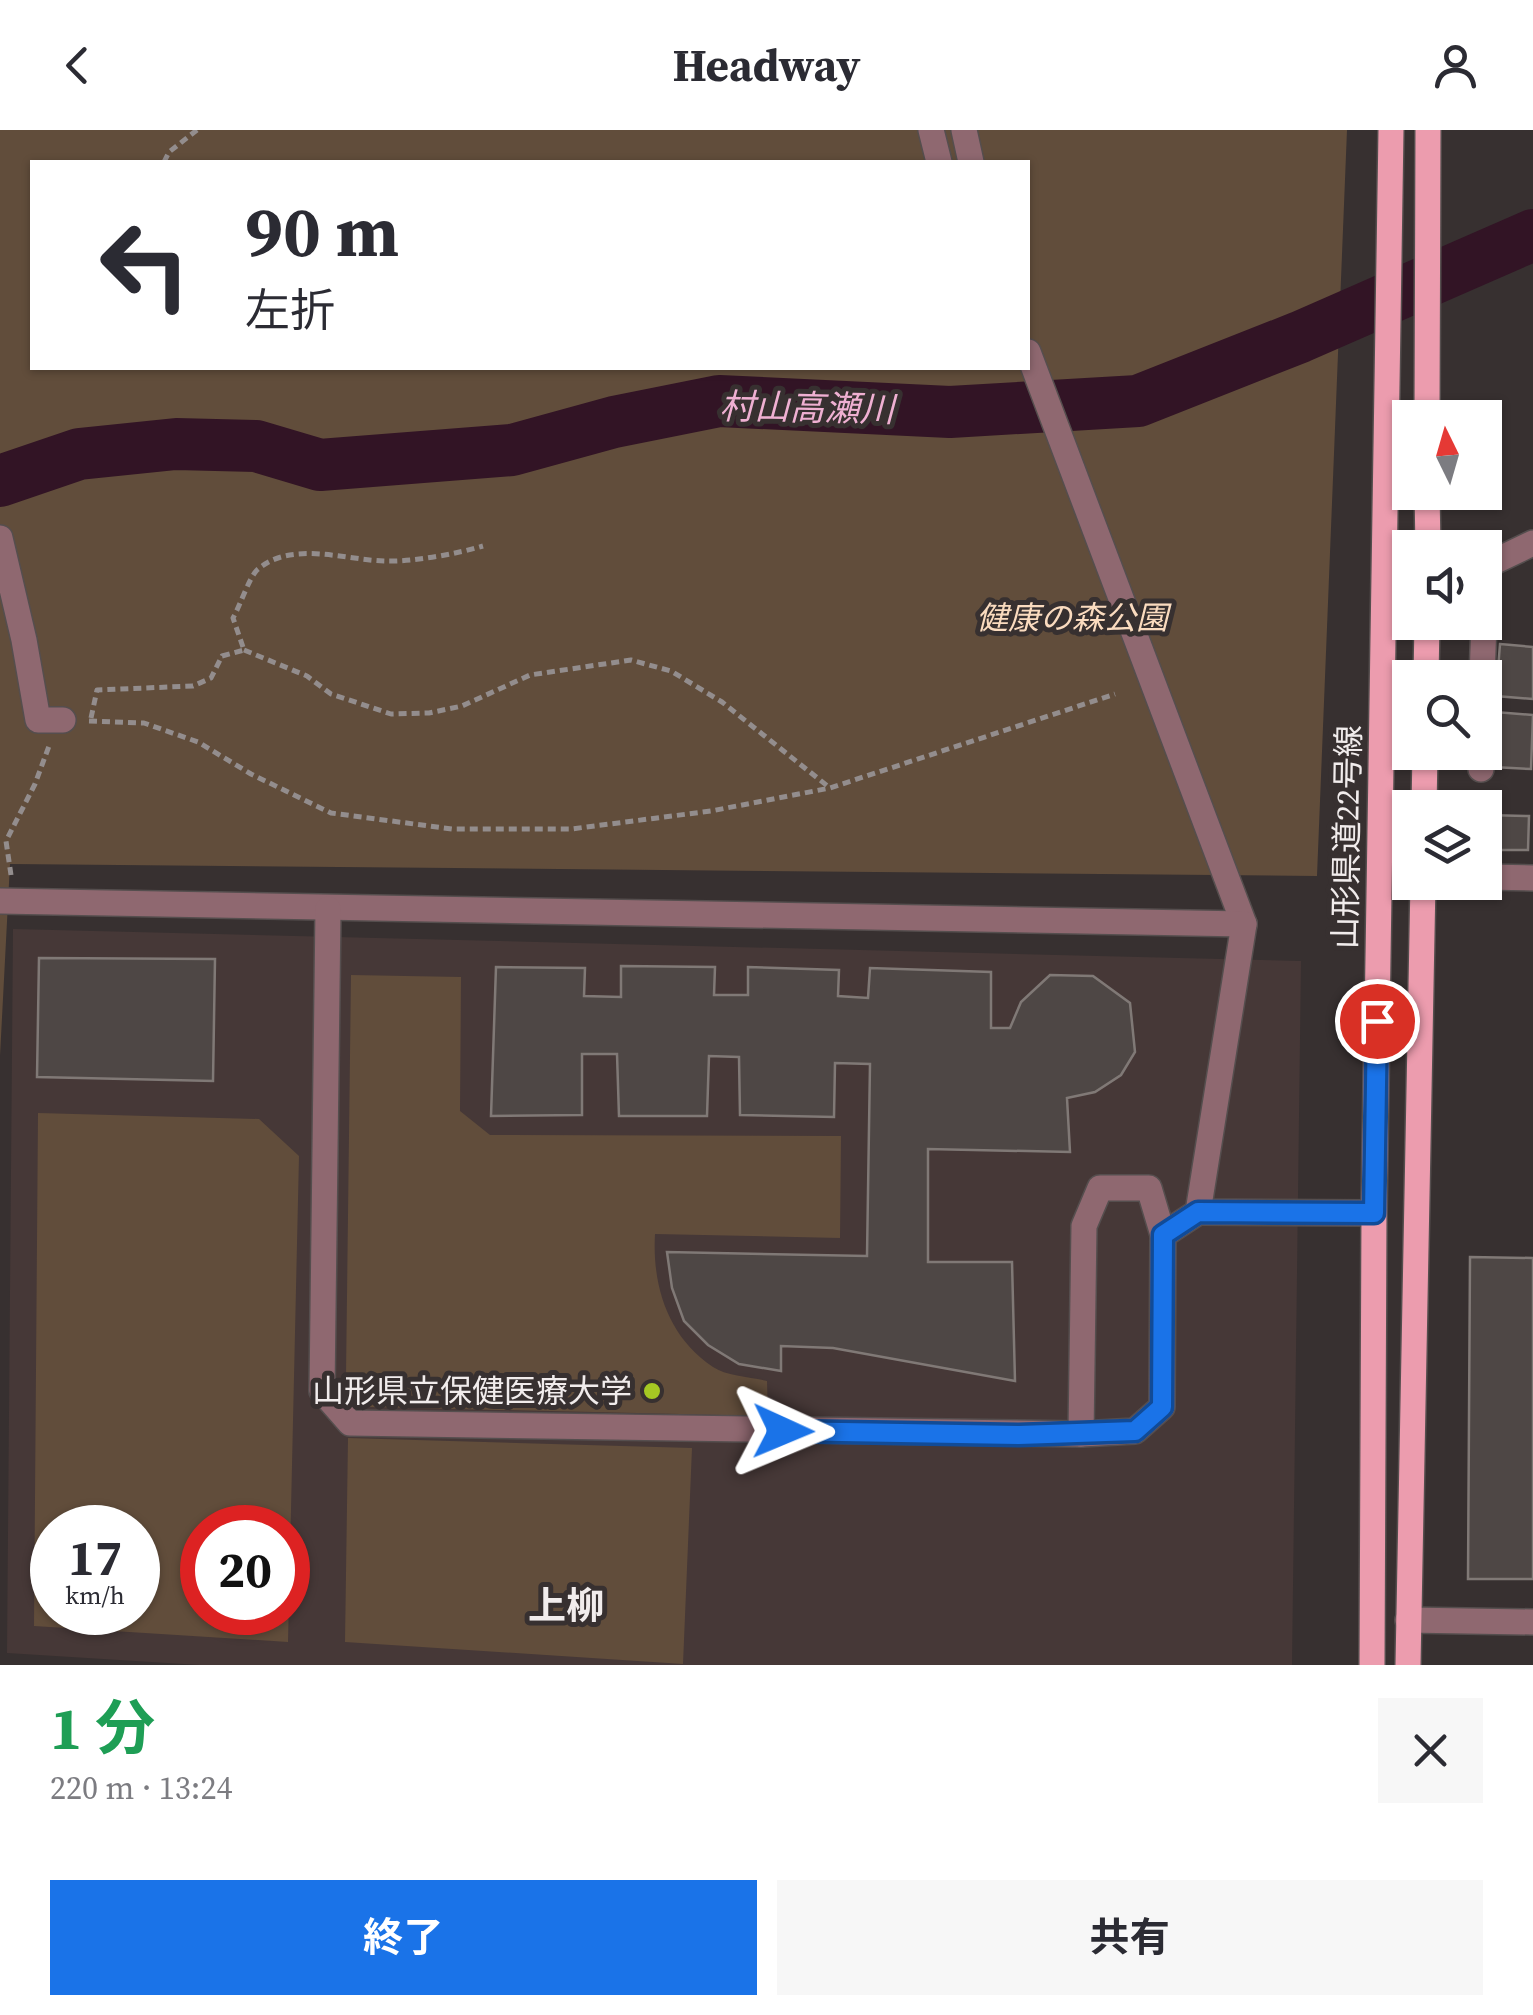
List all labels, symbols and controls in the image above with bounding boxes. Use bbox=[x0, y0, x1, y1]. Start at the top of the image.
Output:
text: Headway bbox=[672, 34, 861, 96]
icon: back bbox=[50, 38, 105, 93]
icon: person bbox=[1428, 38, 1483, 93]
text: 90 m bbox=[245, 183, 399, 279]
icon: left bbox=[80, 200, 210, 330]
text: 左折 bbox=[245, 279, 335, 341]
water label: 村山高瀬川 bbox=[719, 382, 899, 434]
north arrow bbox=[1392, 400, 1502, 510]
map controls bbox=[1392, 400, 1502, 900]
button: sound bbox=[1392, 530, 1502, 640]
park label: 健康の森公園 bbox=[976, 596, 1172, 640]
button: search bbox=[1392, 660, 1502, 770]
street label: 山形県道22号線 bbox=[1323, 725, 1371, 949]
button: layers bbox=[1392, 790, 1502, 900]
pin bbox=[1335, 979, 1420, 1064]
icon: arrive bbox=[1350, 994, 1405, 1049]
place label: 山形県立保健医療大学 bbox=[312, 1369, 632, 1413]
position arrow bbox=[731, 1379, 835, 1483]
marker: 山形県立保健医療大学 bbox=[641, 1380, 663, 1402]
speed limit sign: 20 bbox=[180, 1505, 310, 1635]
text: 17 bbox=[68, 1523, 122, 1592]
text: km/h bbox=[65, 1578, 125, 1612]
district label: 上柳 bbox=[528, 1580, 604, 1632]
text: 1 分 bbox=[50, 1687, 155, 1769]
button: close bbox=[1378, 1698, 1483, 1803]
text: 220 m · 13:24 bbox=[50, 1766, 232, 1810]
button: 終了 bbox=[50, 1880, 757, 1995]
button: 共有 bbox=[777, 1880, 1483, 1995]

